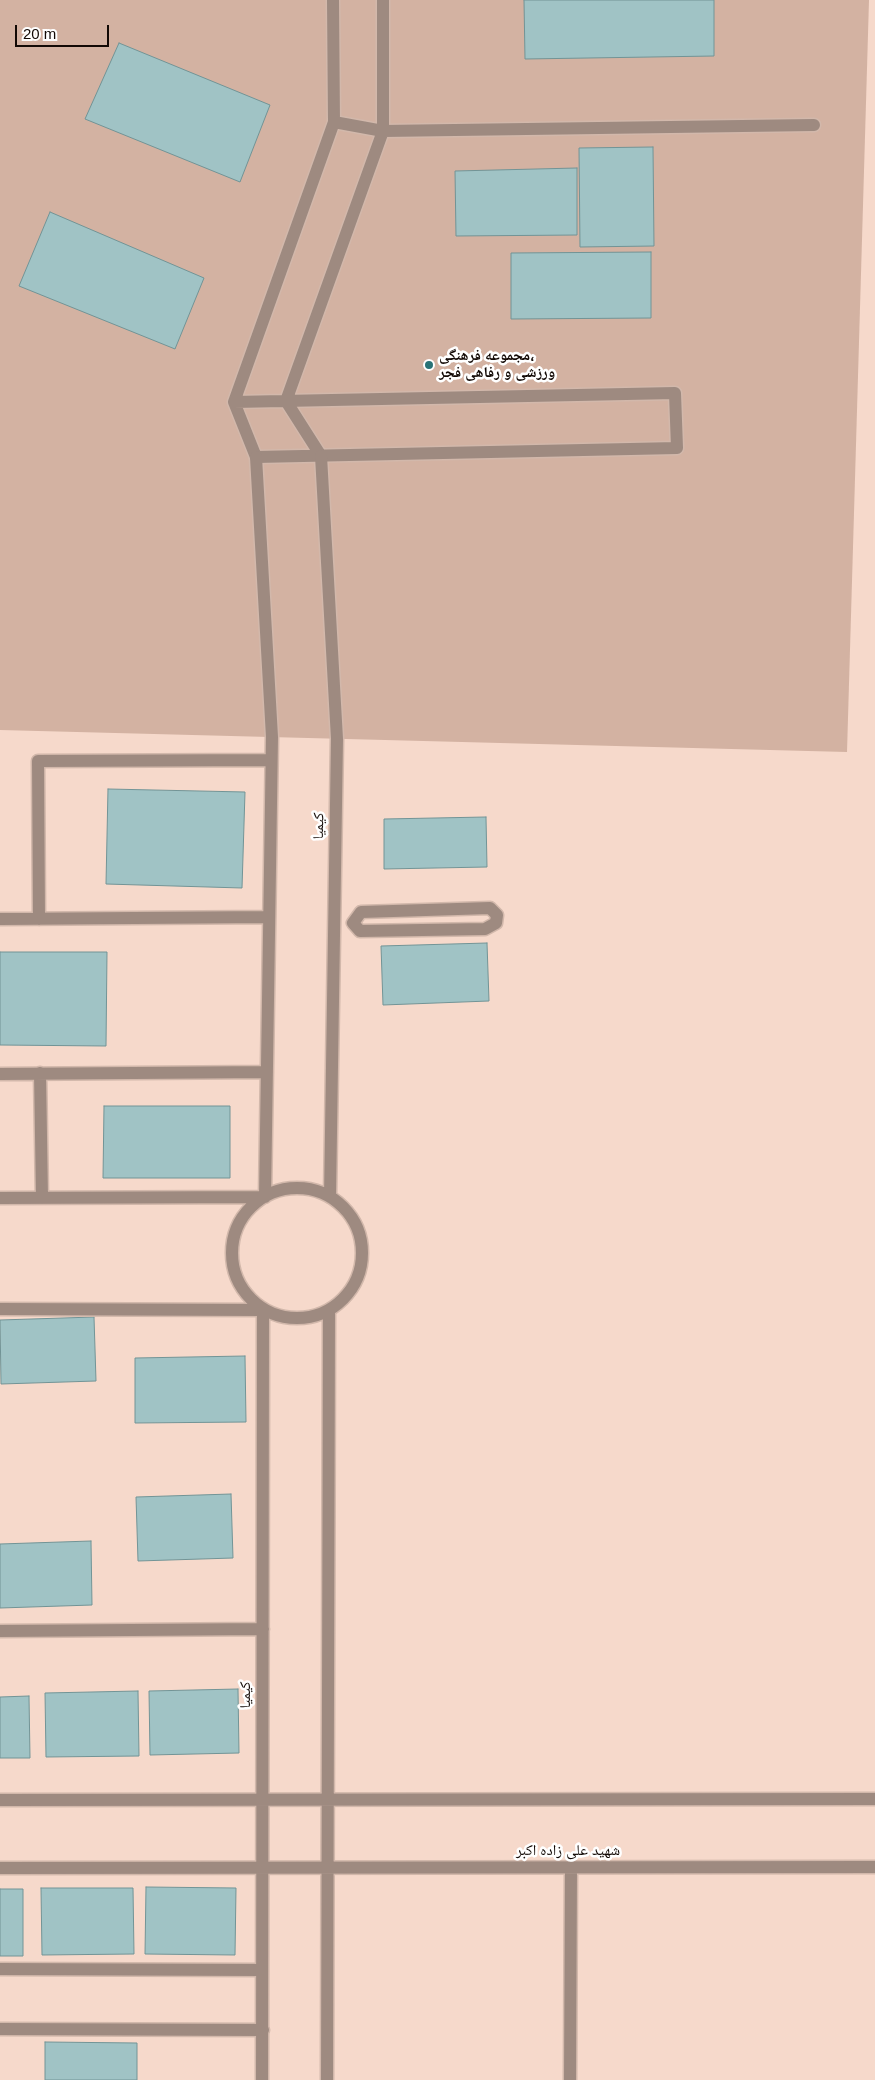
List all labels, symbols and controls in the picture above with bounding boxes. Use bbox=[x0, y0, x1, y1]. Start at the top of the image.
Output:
scale bar bbox=[18, 15, 111, 47]
text: 20 m bbox=[23, 25, 56, 42]
place label: مجموعه فرهنگی، ورزشی و رفاهی فجر bbox=[439, 347, 555, 382]
marker: مجموعه فرهنگی، ورزشی و رفاهی فجر bbox=[423, 359, 435, 371]
street label: کیمیا bbox=[310, 812, 328, 840]
street label: کیمیا bbox=[237, 1681, 255, 1709]
street label: شهید علی زاده اکبر bbox=[516, 1842, 620, 1860]

